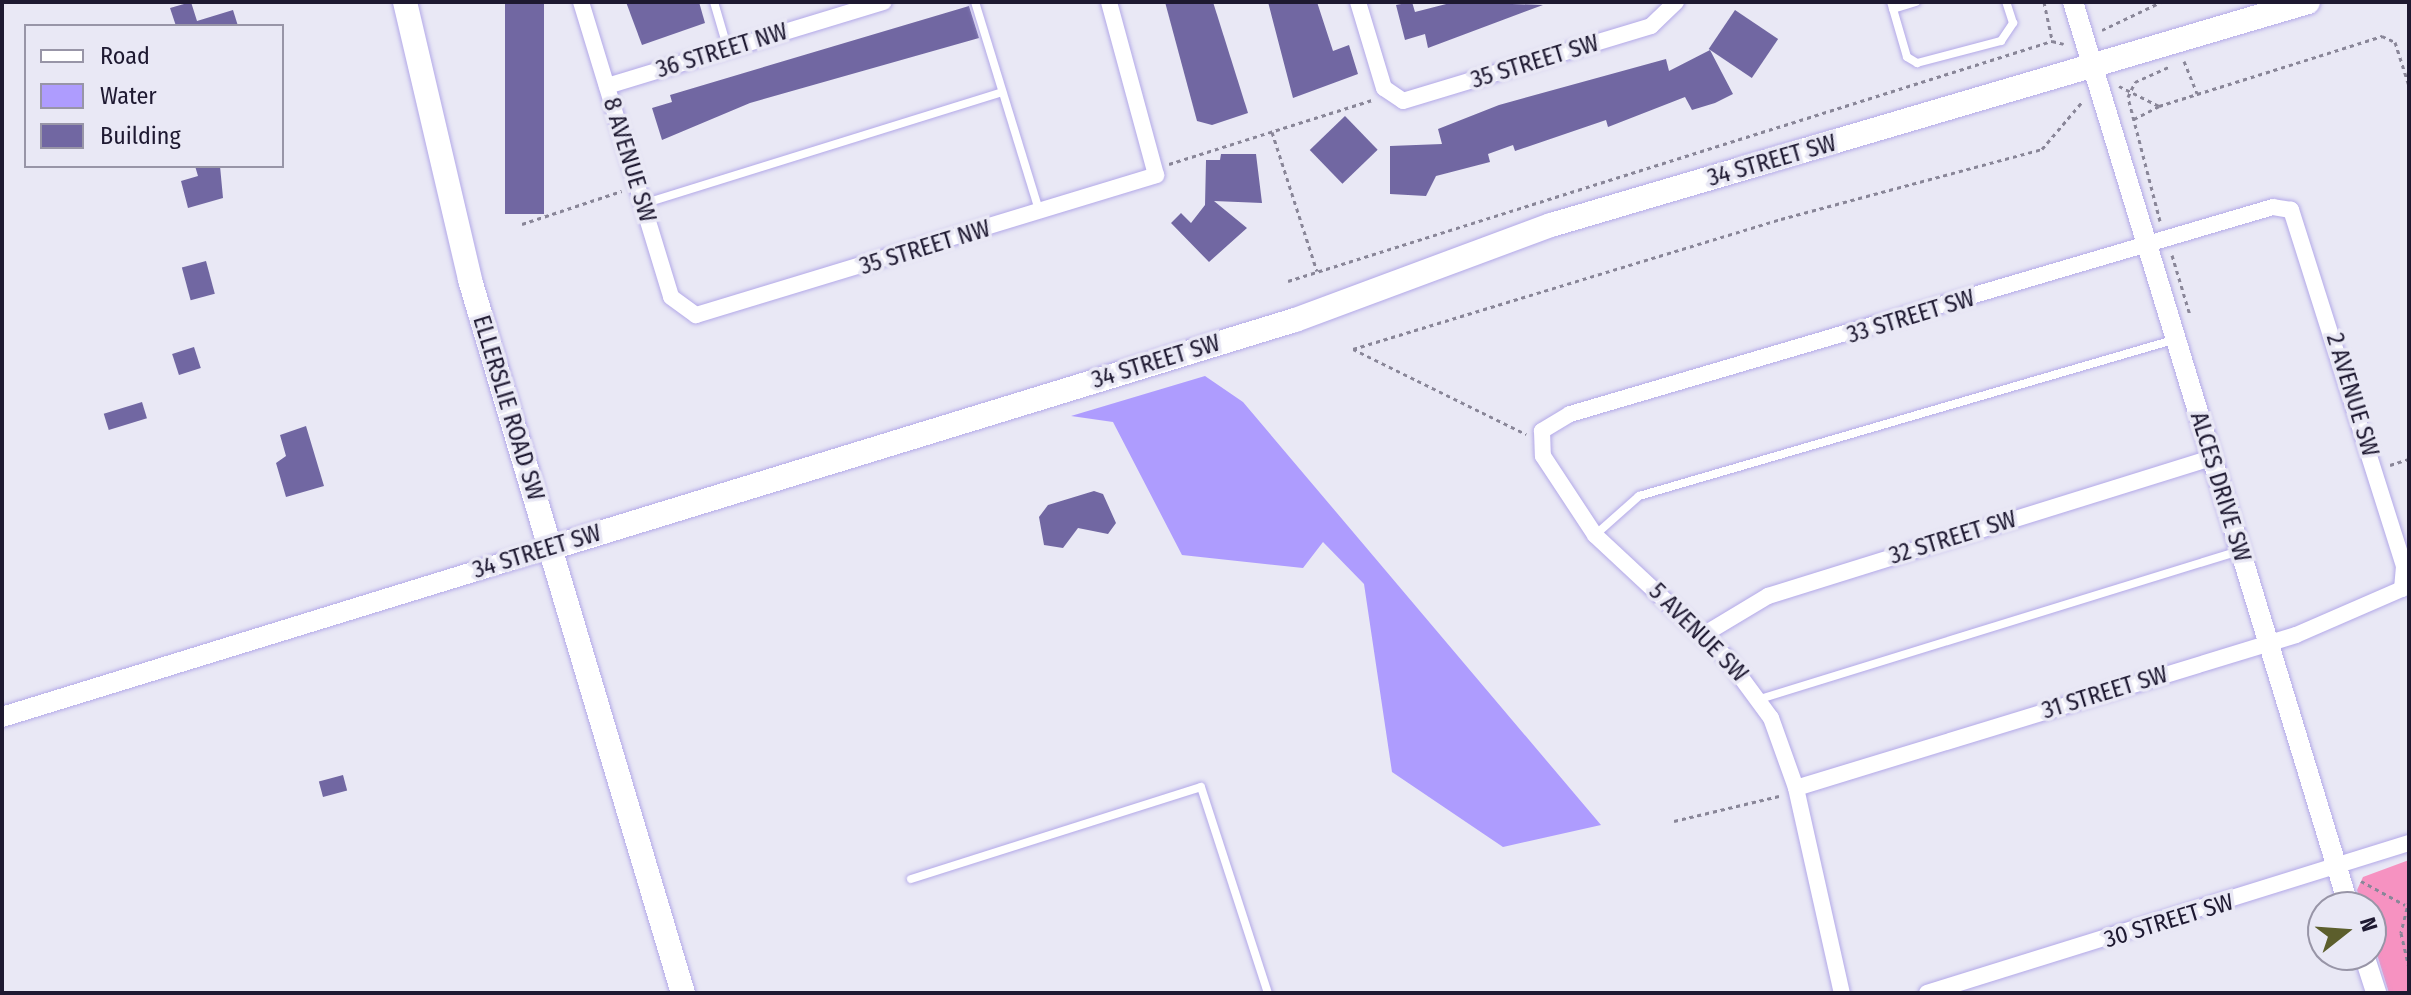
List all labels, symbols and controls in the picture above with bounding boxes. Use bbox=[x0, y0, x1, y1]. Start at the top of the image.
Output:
street label: 36 STREET NW bbox=[653, 17, 791, 85]
legend bbox=[24, 24, 284, 168]
street label: 35 STREET SW bbox=[1468, 29, 1602, 95]
text: Road bbox=[100, 42, 150, 70]
text: Water bbox=[100, 82, 157, 110]
street label: 8 AVENUE SW bbox=[596, 94, 662, 226]
text: Building bbox=[100, 122, 181, 150]
street label: 34 STREET SW bbox=[1704, 129, 1840, 193]
street label: 35 STREET NW bbox=[856, 215, 994, 281]
street label: 33 STREET SW bbox=[1844, 284, 1978, 350]
street label: ELLERSLIE ROAD SW bbox=[466, 312, 550, 504]
street label: 34 STREET SW bbox=[1088, 329, 1224, 395]
street label: 2 AVENUE SW bbox=[2320, 330, 2384, 460]
street label: ALCES DRIVE SW bbox=[2184, 409, 2256, 565]
street label: 32 STREET SW bbox=[1886, 505, 2020, 571]
street label: 34 STREET SW bbox=[469, 519, 605, 585]
street label: 5 AVENUE SW bbox=[1643, 578, 1753, 688]
street label: 31 STREET SW bbox=[2039, 660, 2171, 726]
street label: 30 STREET SW bbox=[2101, 888, 2237, 954]
north arrow bbox=[2307, 891, 2387, 971]
text: N bbox=[2354, 914, 2383, 935]

